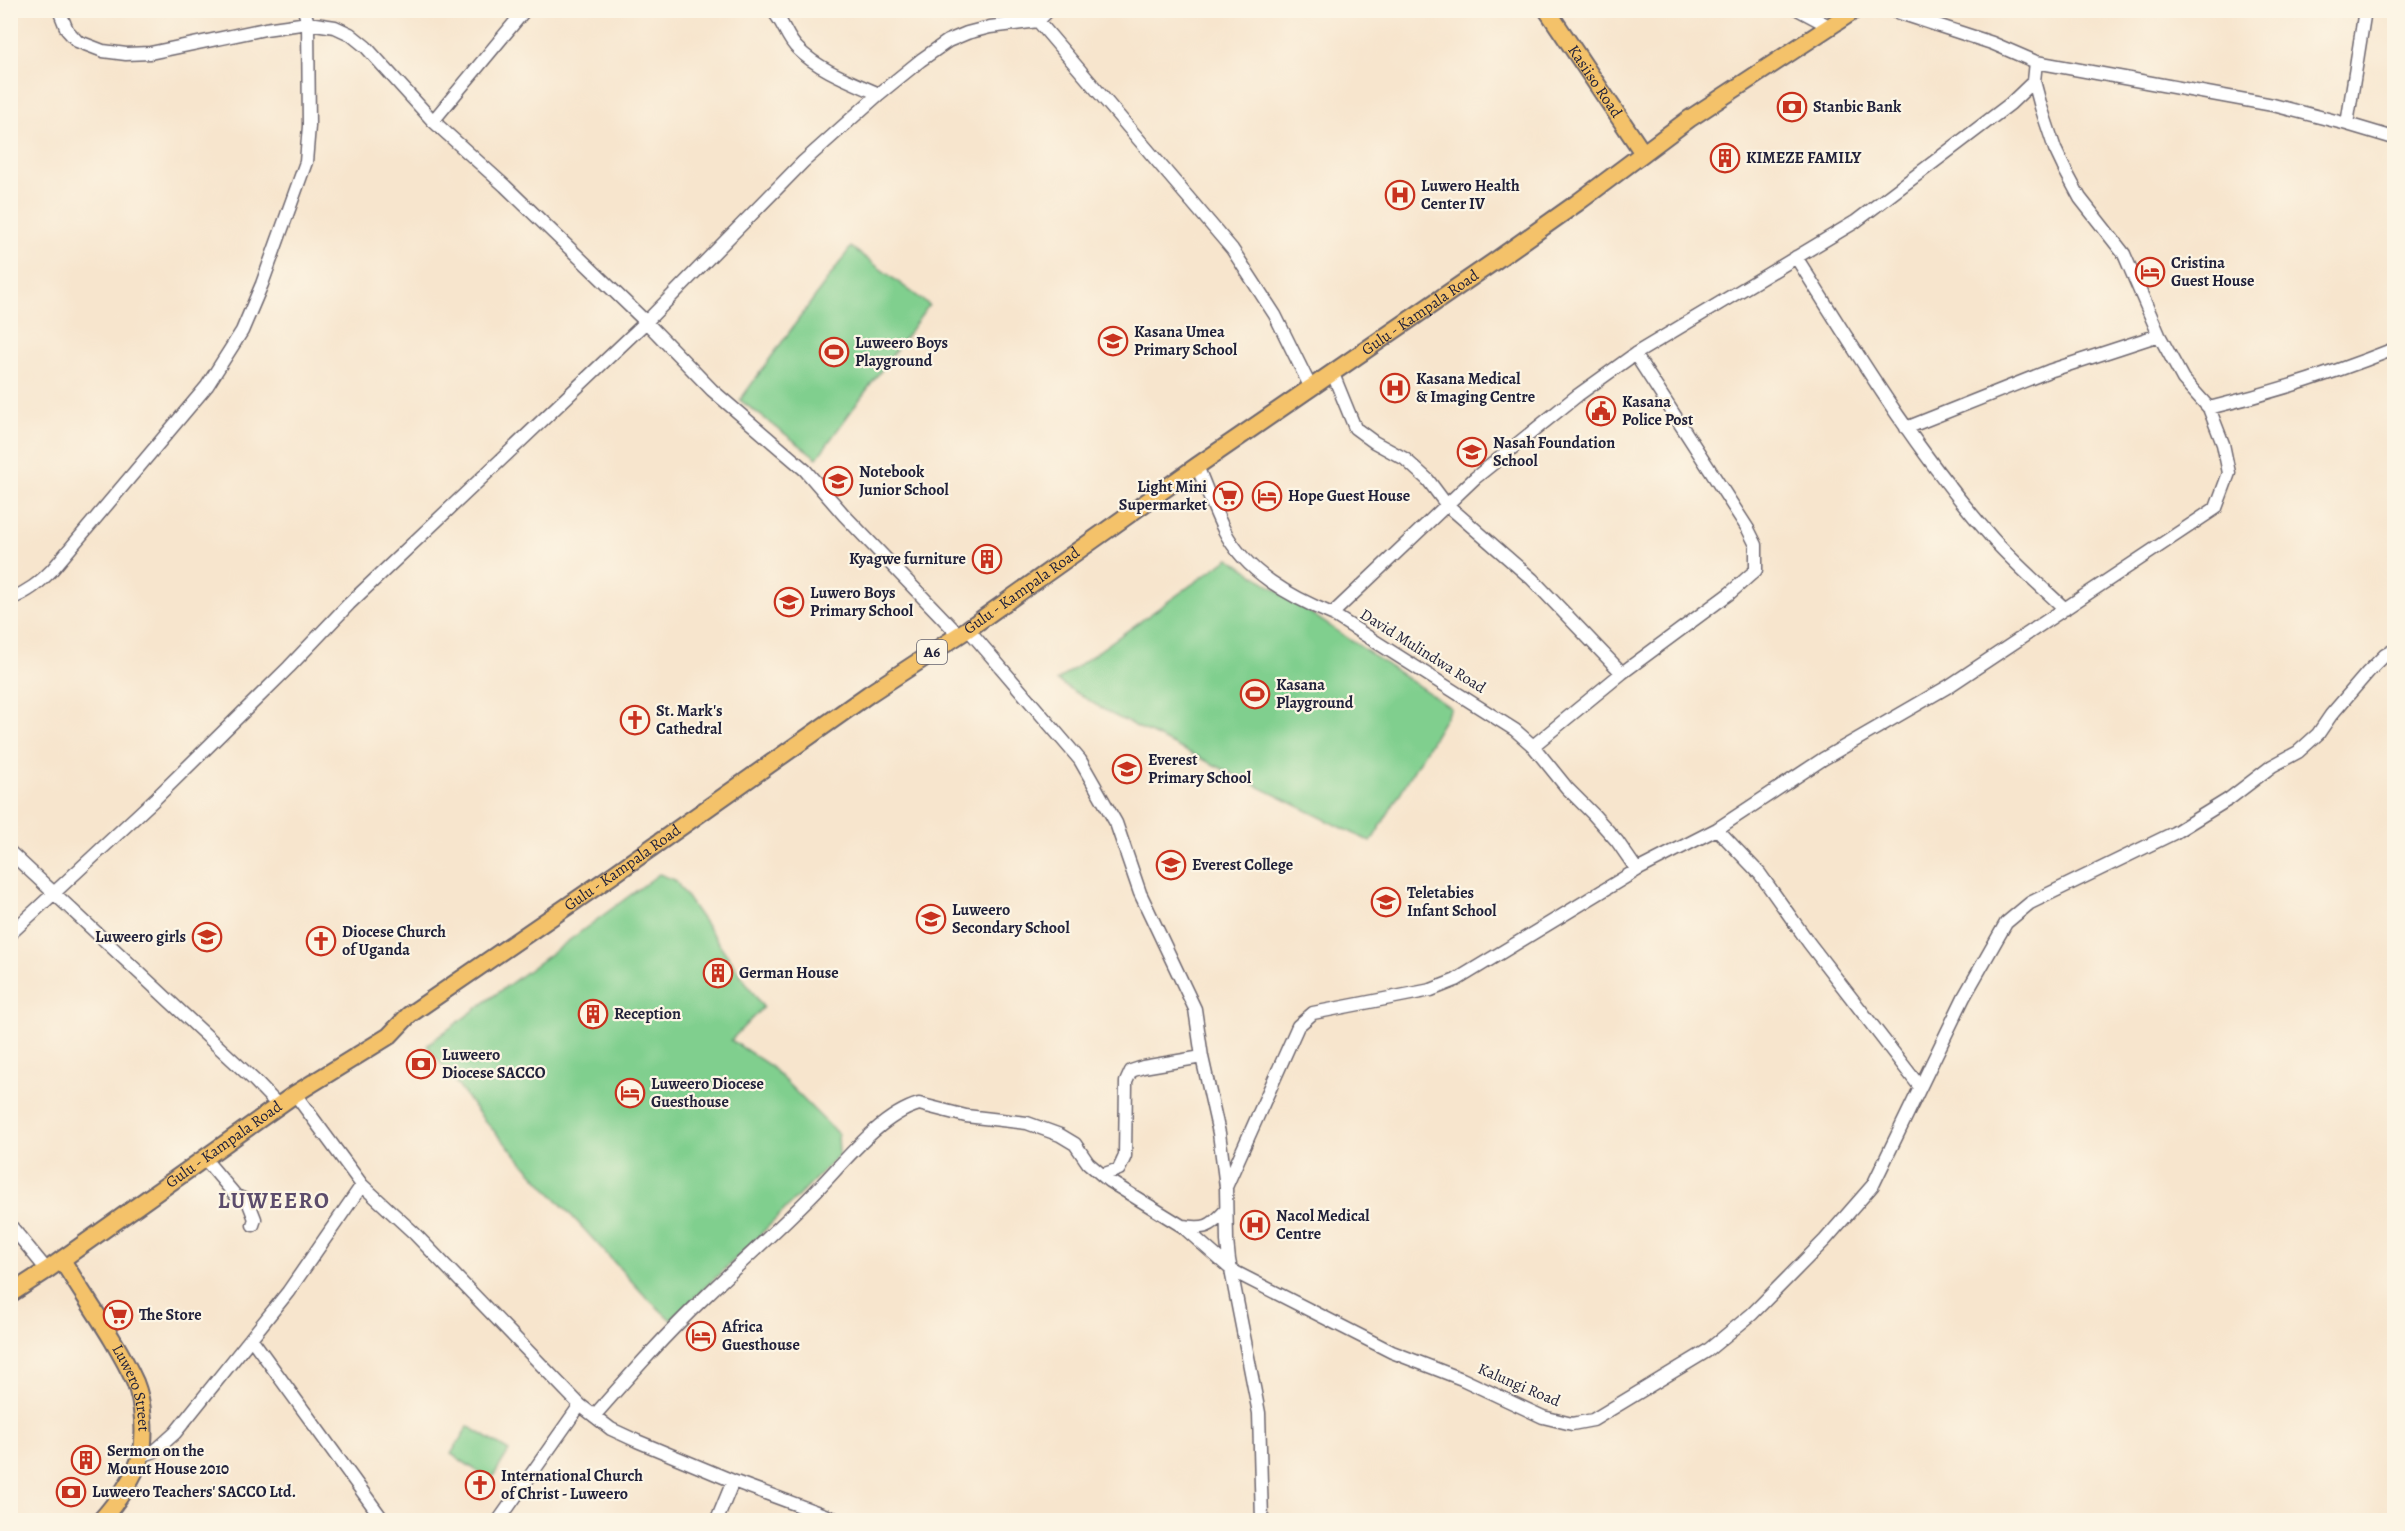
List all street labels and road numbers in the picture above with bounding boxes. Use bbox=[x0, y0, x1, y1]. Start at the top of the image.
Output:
street label: Kasiiso Road bbox=[1562, 41, 1628, 123]
street label: Gulu - Kampala Road bbox=[1357, 264, 1484, 361]
street label: Gulu - Kampala Road bbox=[959, 542, 1085, 640]
street label: David Mulindwa Road bbox=[1356, 603, 1490, 699]
road number: A6 bbox=[917, 640, 947, 664]
street label: Gulu - Kampala Road bbox=[560, 819, 686, 916]
street label: Gulu - Kampala Road bbox=[161, 1095, 287, 1193]
street label: Luwero Street bbox=[106, 1340, 154, 1432]
street label: Kalungi Road bbox=[1474, 1358, 1564, 1412]

